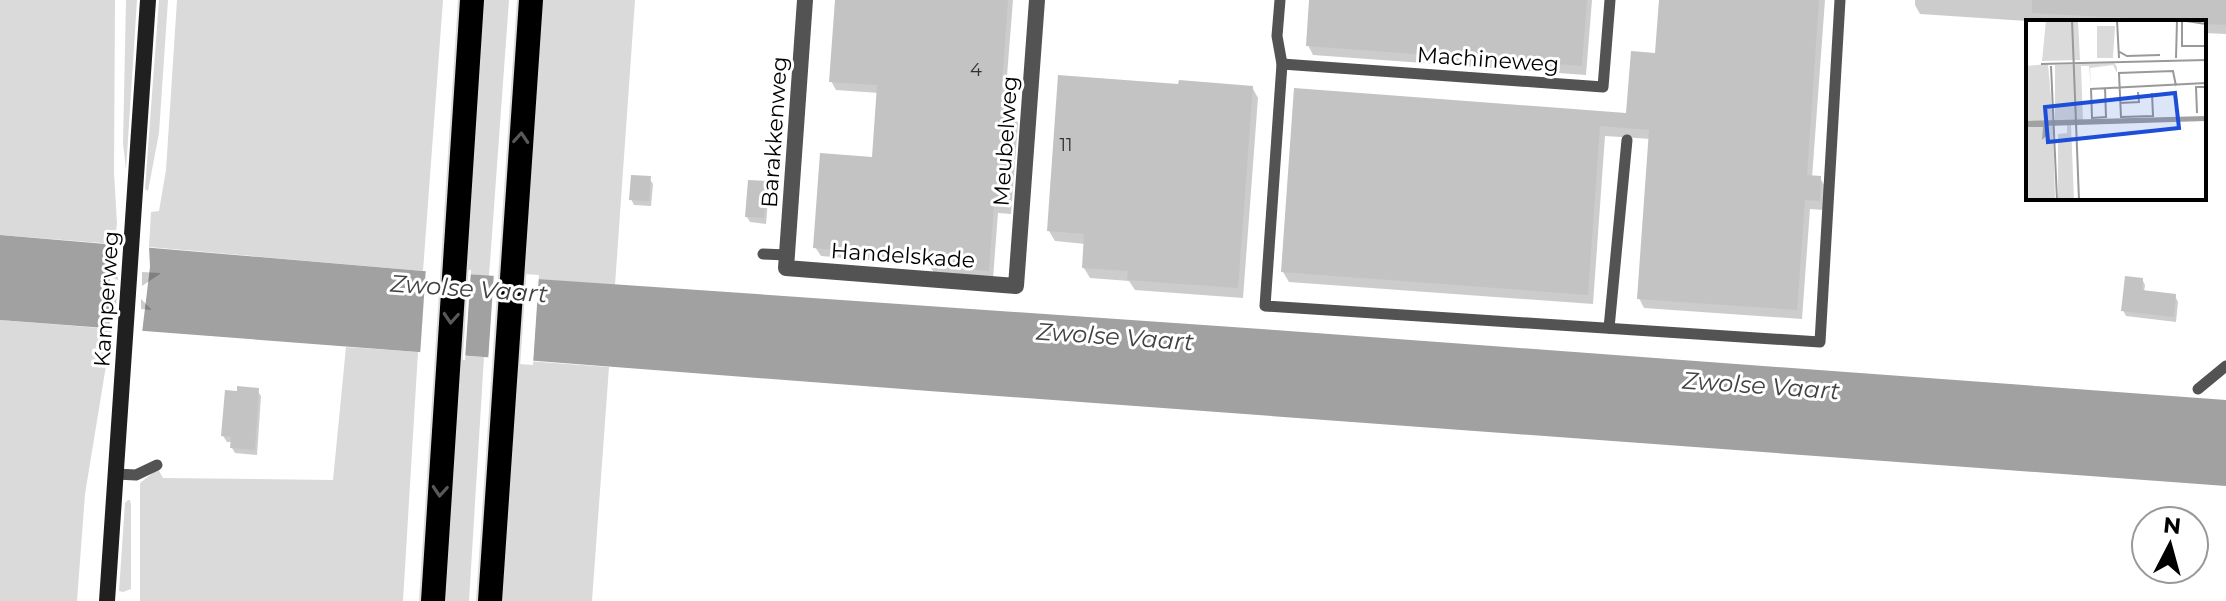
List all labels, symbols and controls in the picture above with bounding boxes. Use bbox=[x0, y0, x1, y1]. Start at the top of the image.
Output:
inset map bbox=[2026, 20, 2206, 200]
street label: Machineweg bbox=[1416, 41, 1560, 78]
street label: Barakkenweg bbox=[756, 55, 793, 209]
house number: 4 bbox=[970, 59, 982, 81]
street label: Meubelweg bbox=[987, 75, 1024, 207]
one-way arrow bbox=[512, 131, 529, 144]
house number: 11 bbox=[1060, 134, 1073, 156]
street label: Kamperweg bbox=[88, 230, 125, 368]
street label: Handelskade bbox=[830, 237, 976, 274]
water label: Zwolse Vaart bbox=[388, 268, 549, 308]
one-way arrow bbox=[443, 312, 460, 325]
water label: Zwolse Vaart bbox=[1034, 316, 1195, 356]
water label: Zwolse Vaart bbox=[1680, 365, 1841, 405]
one-way arrow bbox=[432, 485, 449, 498]
north arrow bbox=[2130, 505, 2210, 585]
text: N bbox=[2162, 511, 2182, 540]

